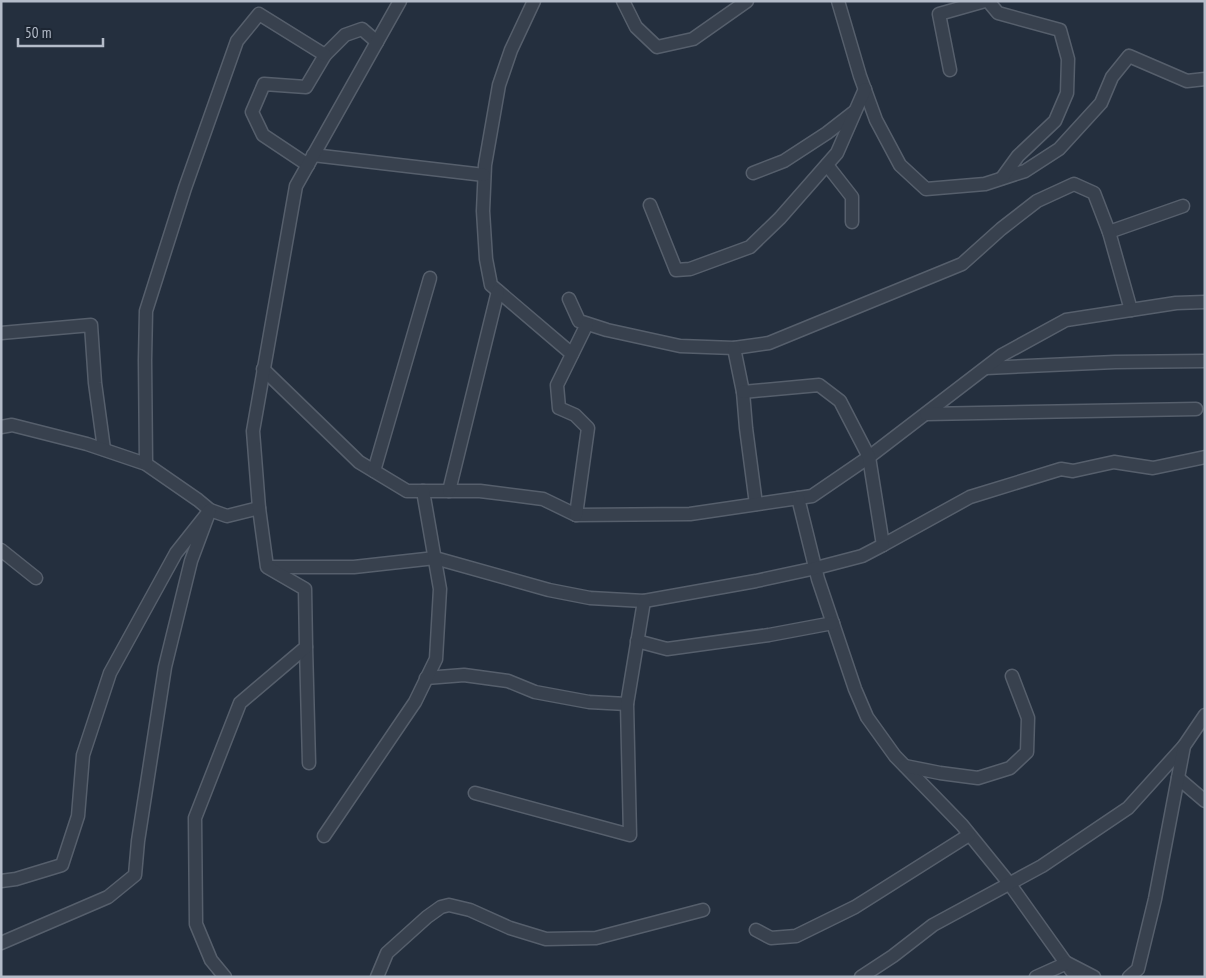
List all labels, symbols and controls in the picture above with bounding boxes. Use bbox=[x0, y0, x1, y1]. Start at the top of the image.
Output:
scale bar bbox=[18, 15, 102, 47]
text: 50 m bbox=[25, 23, 51, 42]

